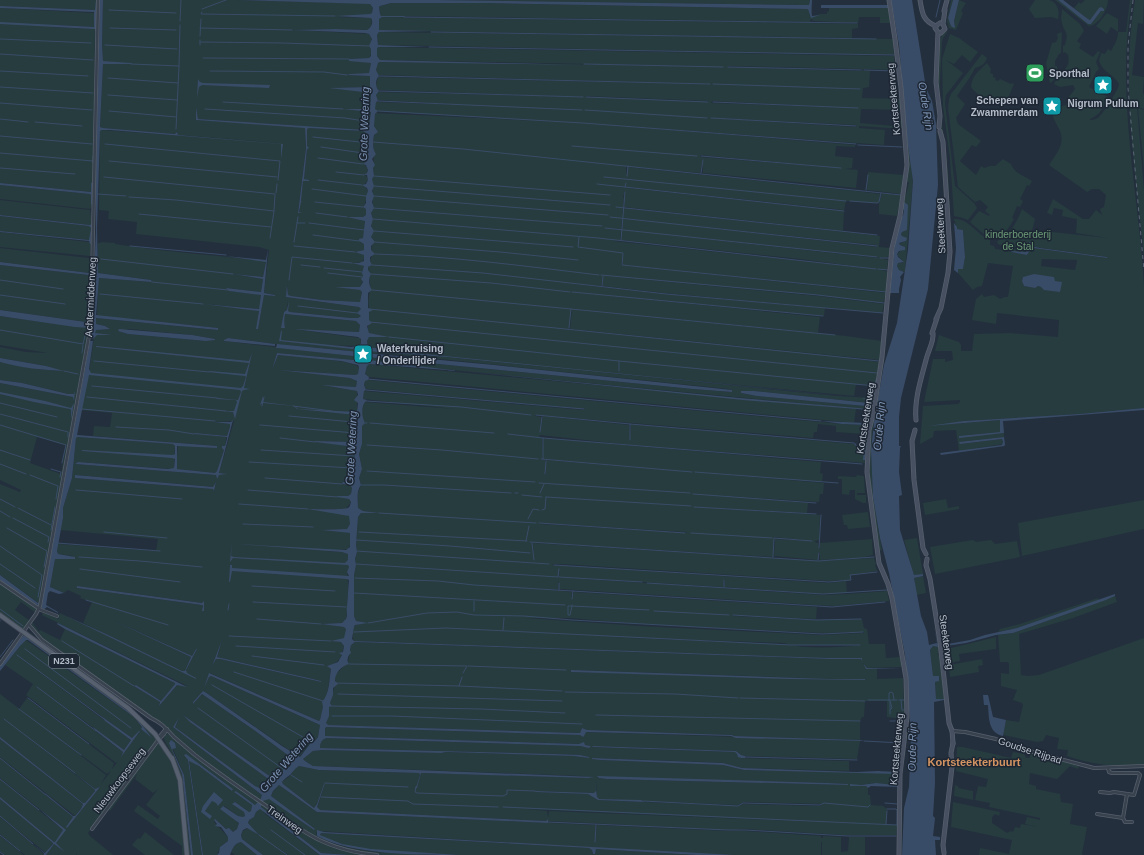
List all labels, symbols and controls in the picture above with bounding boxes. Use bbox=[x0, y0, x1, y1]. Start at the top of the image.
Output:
street label: Kortsteekterweg bbox=[885, 62, 902, 135]
sports icon: Sporthal bbox=[1024, 62, 1046, 84]
place label: Sporthal bbox=[1049, 68, 1090, 79]
place icon: Nigrum Pullum bbox=[1092, 74, 1114, 96]
water label: Oude Rijn bbox=[916, 81, 936, 131]
water label: Grote Wetering bbox=[357, 86, 371, 161]
place label: Schepen van Zwammerdam bbox=[971, 95, 1038, 118]
place icon: Schepen van Zwammerdam bbox=[1041, 95, 1063, 117]
place label: Nigrum Pullum bbox=[1067, 98, 1139, 109]
street label: Steekterweg bbox=[934, 198, 947, 254]
park label: kinderboerderij de Stal bbox=[985, 229, 1051, 252]
street label: Achtermiddenweg bbox=[83, 257, 98, 337]
place icon: Waterkruising / Onderlijder bbox=[352, 343, 374, 365]
place label: Waterkruising / Onderlijder bbox=[377, 343, 443, 366]
street label: Kortsteekterweg bbox=[854, 382, 877, 455]
water label: Oude Rijn bbox=[871, 401, 887, 451]
water label: Grote Wetering bbox=[343, 410, 359, 485]
street label: Steekterweg bbox=[937, 614, 956, 670]
road number: N231 bbox=[49, 654, 79, 668]
street label: Kortsteekterweg bbox=[888, 713, 905, 786]
water label: Oude Rijn bbox=[906, 722, 918, 772]
water label: Grote Wetering bbox=[257, 729, 316, 794]
street label: Goudse Rijpad bbox=[997, 735, 1063, 766]
street label: Nieuwkoopseweg bbox=[91, 746, 147, 815]
district label: Kortsteekterbuurt bbox=[928, 756, 1021, 768]
street label: Treinweg bbox=[265, 803, 305, 836]

